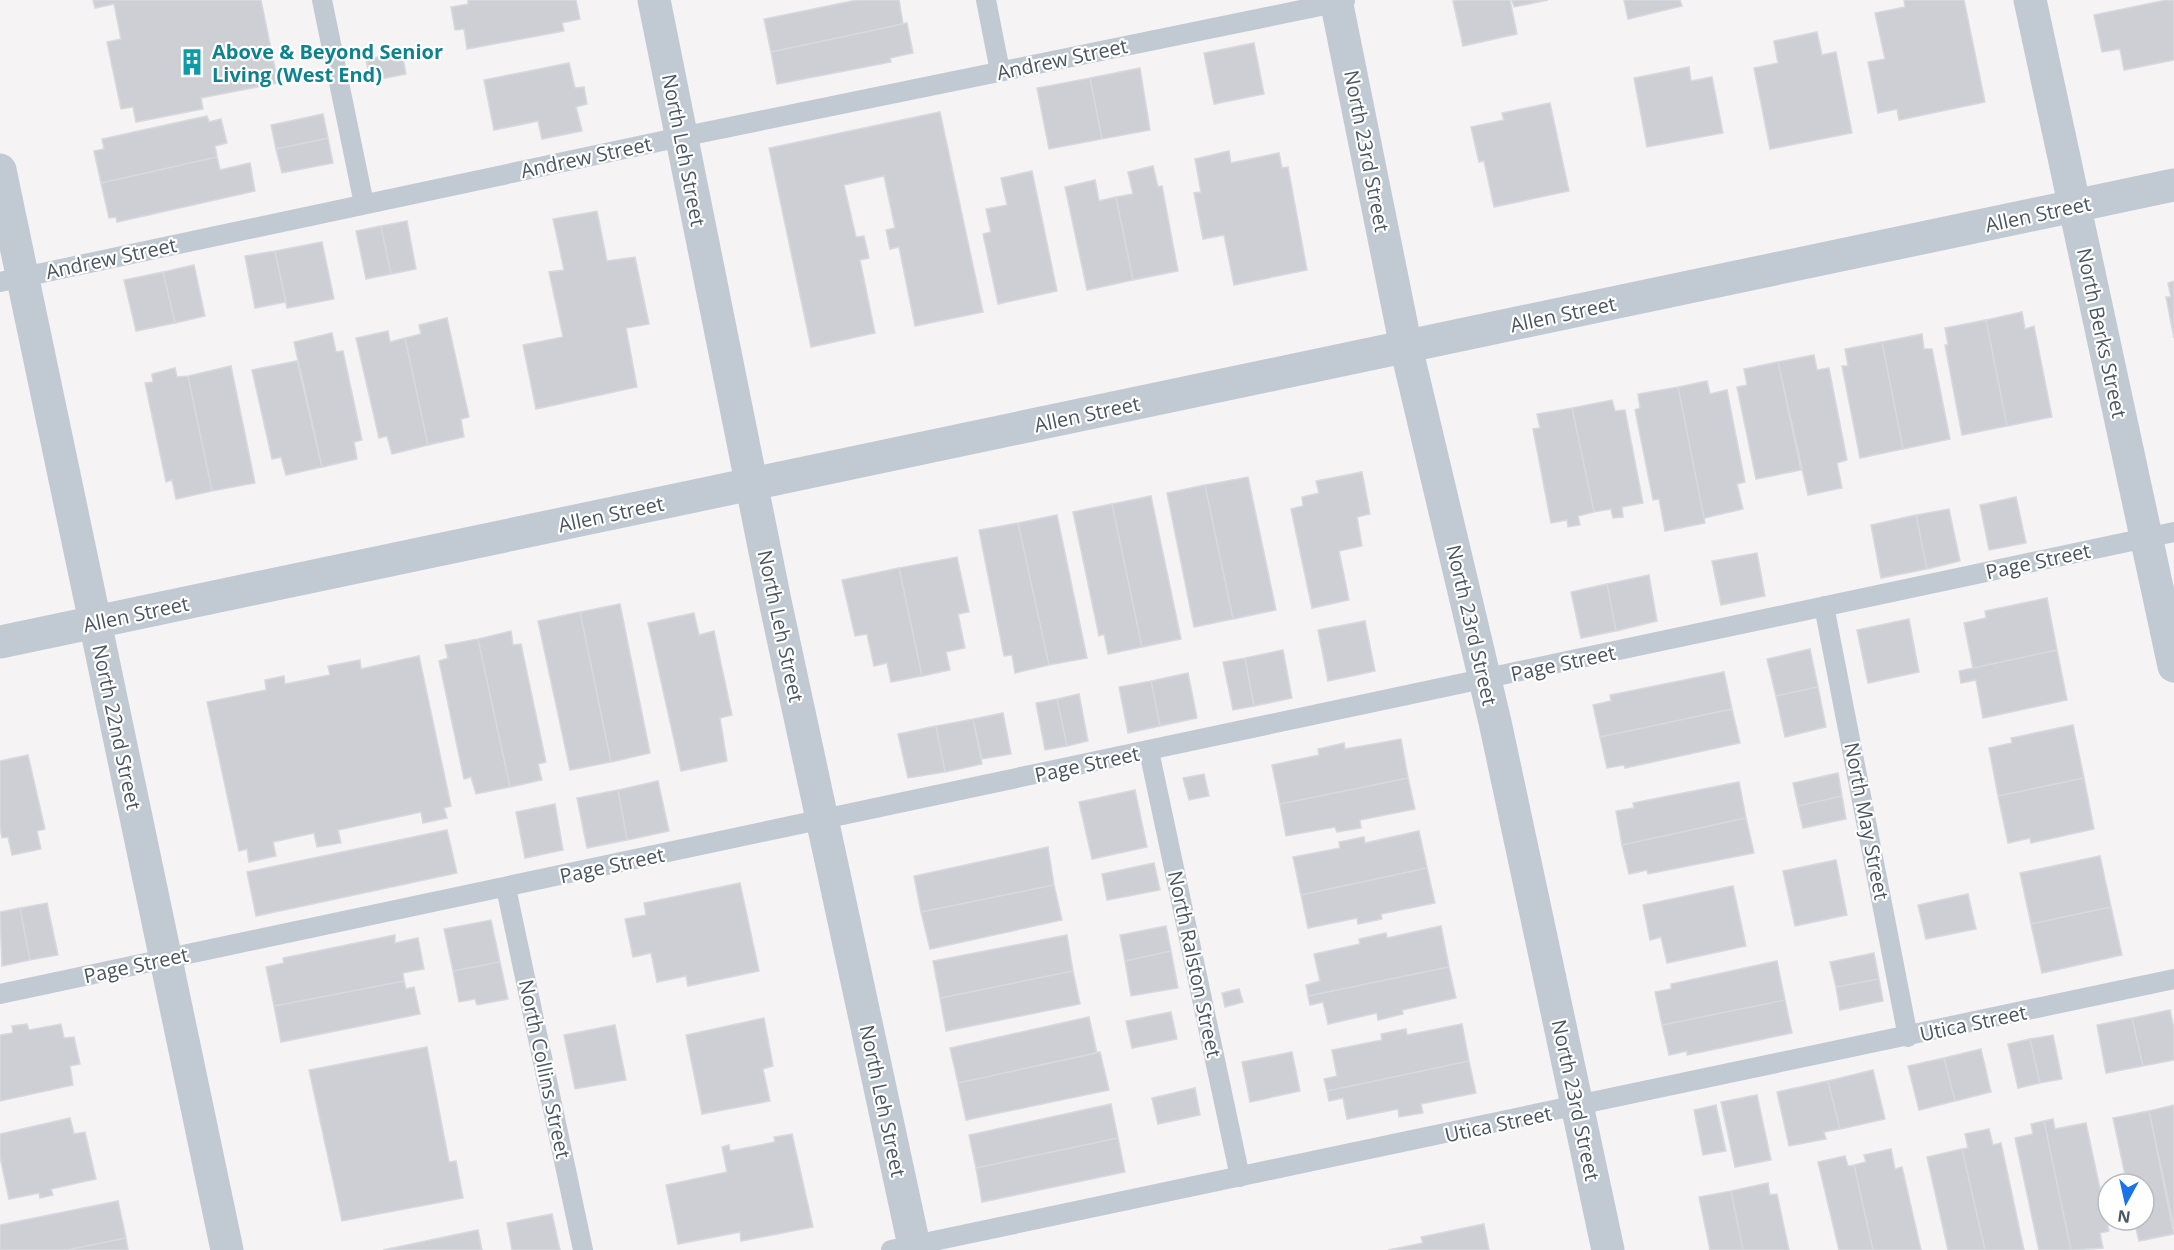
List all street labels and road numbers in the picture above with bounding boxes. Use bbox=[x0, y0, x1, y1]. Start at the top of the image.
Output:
street label: Andrew Street bbox=[994, 32, 1130, 86]
street label: North 23rd Street bbox=[1338, 68, 1396, 234]
street label: North Leh Street bbox=[656, 71, 712, 229]
street label: Andrew Street bbox=[518, 130, 654, 184]
street label: Allen Street bbox=[1983, 190, 2093, 238]
street label: Andrew Street bbox=[43, 231, 179, 285]
street label: North Berks Street bbox=[2071, 245, 2133, 421]
street label: Allen Street bbox=[1508, 290, 1618, 338]
street label: Allen Street bbox=[1032, 390, 1142, 438]
street label: Allen Street bbox=[556, 490, 666, 538]
street label: Page Street bbox=[1983, 537, 2093, 585]
street label: North 23rd Street bbox=[1440, 542, 1504, 708]
street label: North Leh Street bbox=[752, 547, 810, 705]
street label: Allen Street bbox=[81, 590, 191, 638]
street label: Page Street bbox=[1508, 639, 1618, 687]
street label: North 22nd Street bbox=[86, 642, 148, 812]
street label: Page Street bbox=[1032, 740, 1142, 788]
street label: North May Street bbox=[1838, 740, 1896, 902]
street label: Page Street bbox=[557, 841, 667, 889]
street label: North Ralston Street bbox=[1162, 868, 1228, 1060]
street label: Page Street bbox=[81, 941, 191, 989]
street label: North Collins Street bbox=[513, 977, 577, 1161]
street label: Utica Street bbox=[1917, 999, 2029, 1047]
street label: North 23rd Street bbox=[1546, 1017, 1606, 1183]
street label: North Leh Street bbox=[854, 1022, 912, 1180]
street label: Utica Street bbox=[1442, 1100, 1554, 1148]

